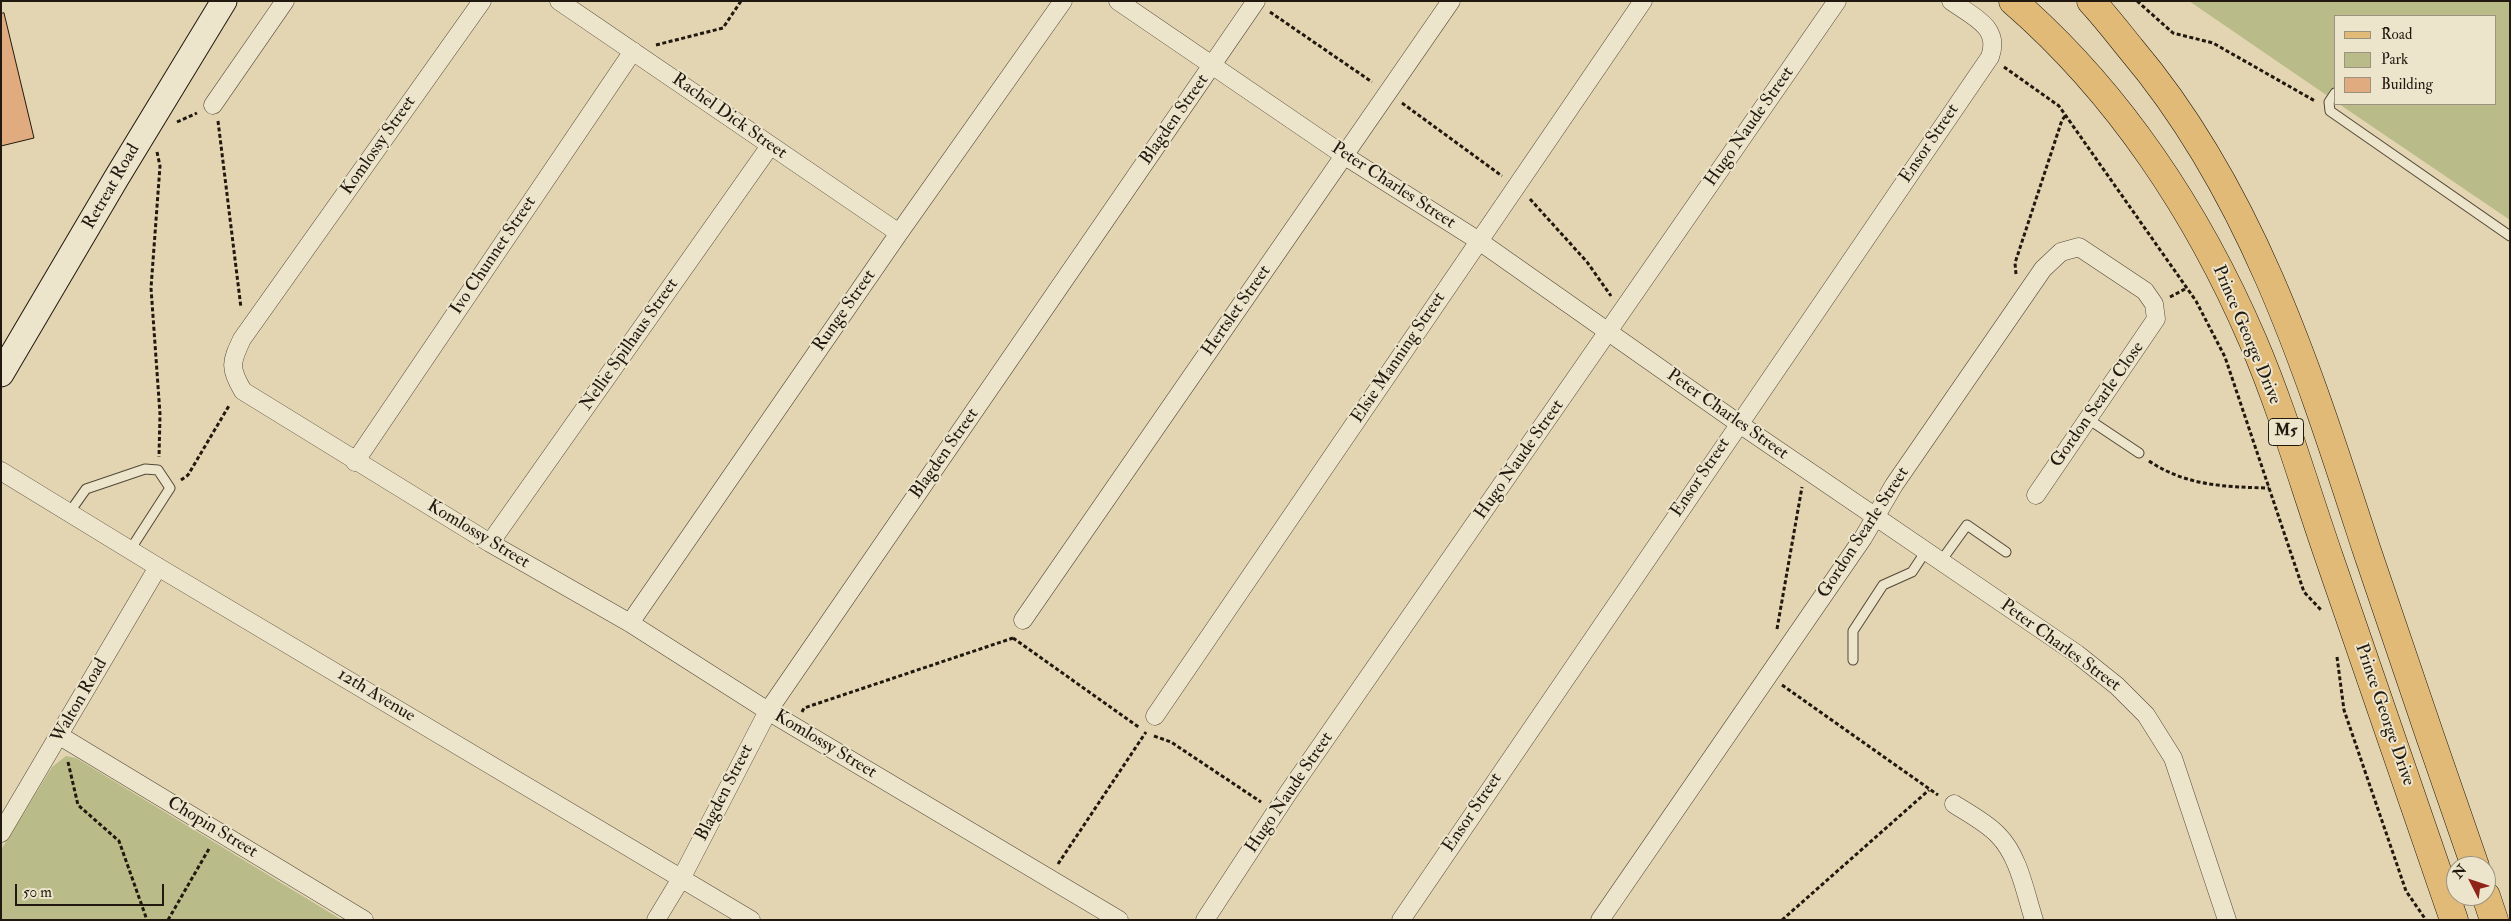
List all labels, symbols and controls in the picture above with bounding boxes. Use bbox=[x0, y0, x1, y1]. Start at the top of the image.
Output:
legend bbox=[2334, 15, 2496, 105]
text: Road bbox=[2381, 25, 2412, 44]
text: Park bbox=[2381, 50, 2408, 69]
street label: Hugo Naude Street bbox=[1701, 63, 1799, 191]
street label: Rachel Dick Street bbox=[667, 69, 791, 165]
street label: Blagden Street bbox=[1136, 71, 1214, 169]
text: Building bbox=[2381, 75, 2433, 94]
street label: Komlossy Street bbox=[337, 92, 421, 200]
street label: Ensor Street bbox=[1896, 100, 1964, 188]
street label: Peter Charles Street bbox=[1327, 138, 1459, 234]
street label: Retreat Road bbox=[79, 140, 145, 234]
street label: Ivo Chunnet Street bbox=[446, 193, 542, 319]
street label: Hertslet Street bbox=[1198, 261, 1276, 361]
street label: Prince George Drive bbox=[2207, 262, 2285, 408]
street label: Runge Street bbox=[809, 266, 881, 356]
street label: Nellie Spilhaus Street bbox=[576, 275, 684, 415]
street label: Elsie Manning Street bbox=[1347, 288, 1451, 428]
street label: Gordon Searle Close bbox=[2047, 338, 2149, 472]
street label: Peter Charles Street bbox=[1662, 365, 1792, 465]
street label: Hugo Naude Street bbox=[1471, 396, 1569, 524]
street label: Blagden Street bbox=[906, 405, 984, 503]
road number: M5 bbox=[2268, 418, 2304, 446]
street label: Ensor Street bbox=[1667, 434, 1735, 522]
street label: Gordon Searle Street bbox=[1814, 463, 1914, 603]
street label: Komlossy Street bbox=[423, 496, 533, 574]
street label: Peter Charles Street bbox=[1996, 595, 2124, 697]
street label: Prince George Drive bbox=[2350, 641, 2418, 789]
street label: Walton Road bbox=[47, 655, 113, 747]
street label: 12th Avenue bbox=[333, 664, 419, 728]
street label: Komlossy Street bbox=[770, 706, 880, 784]
street label: Hugo Naude Street bbox=[1242, 728, 1338, 858]
street label: Blagden Street bbox=[691, 741, 759, 845]
street label: Ensor Street bbox=[1439, 769, 1507, 857]
street label: Chopin Street bbox=[163, 793, 261, 863]
north arrow bbox=[2446, 856, 2496, 906]
text: N bbox=[2450, 861, 2471, 882]
scale bar bbox=[18, 874, 166, 906]
text: 50 m bbox=[23, 883, 52, 902]

